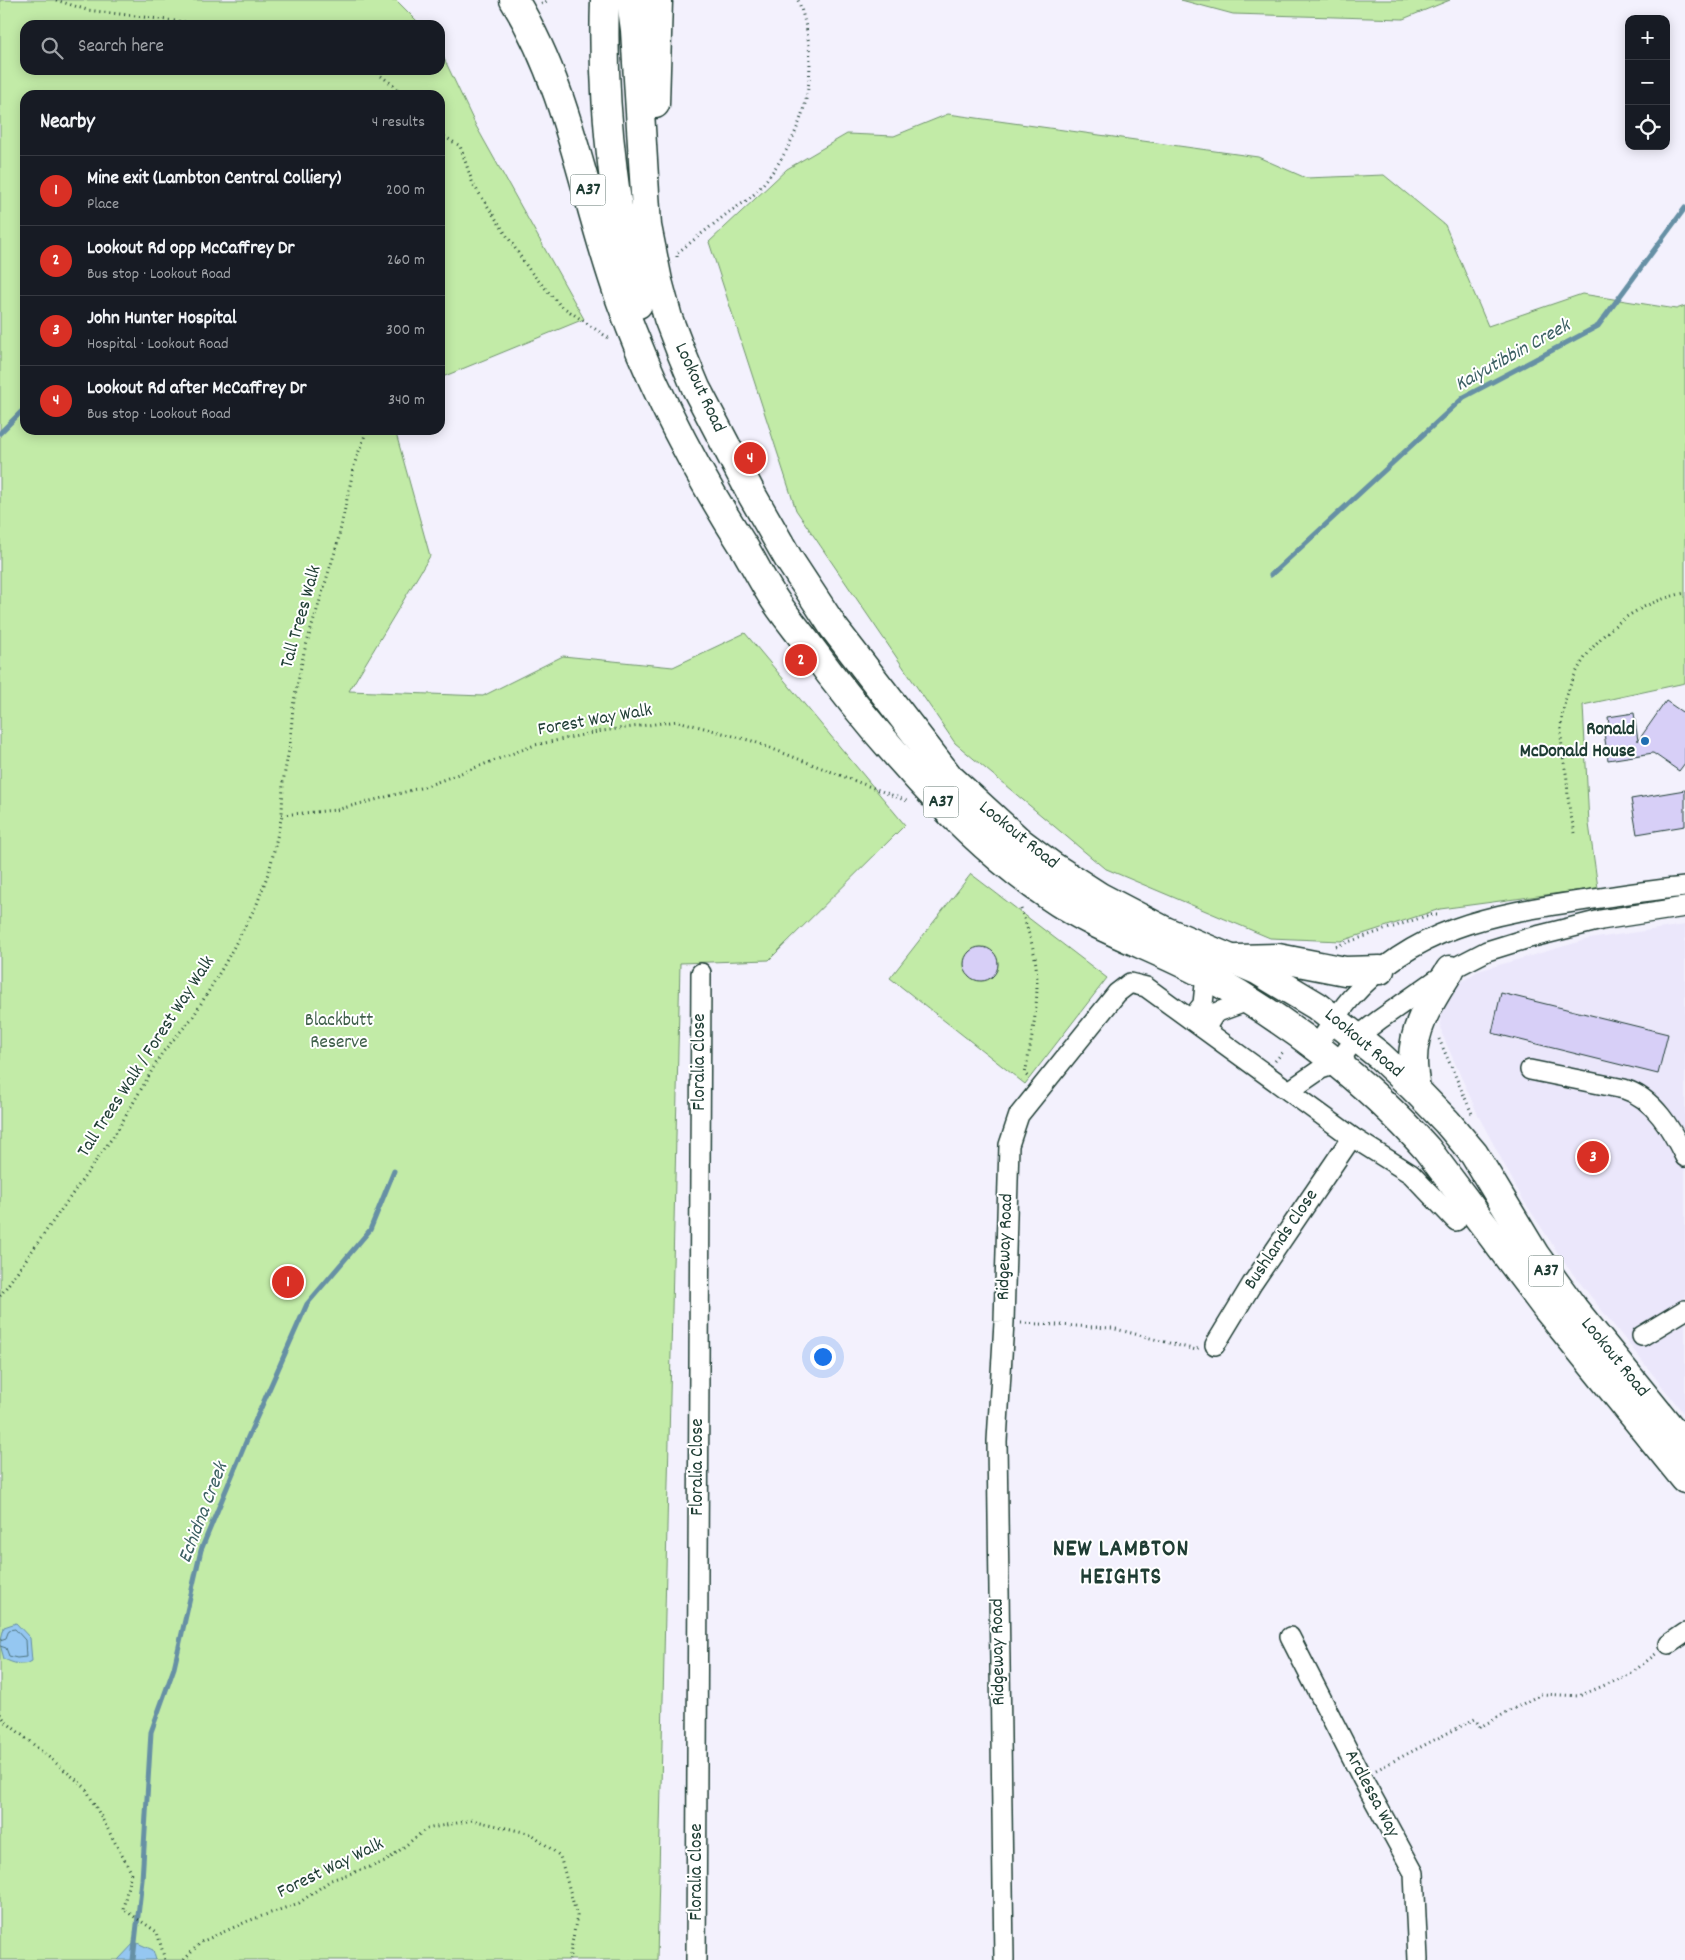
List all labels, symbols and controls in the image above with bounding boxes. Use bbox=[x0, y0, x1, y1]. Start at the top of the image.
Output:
map controls bbox=[1625, 15, 1670, 150]
button: + bbox=[1625, 15, 1670, 60]
search box bbox=[20, 20, 445, 75]
icon: search bbox=[38, 34, 66, 62]
text: Search here bbox=[78, 34, 164, 61]
button: − bbox=[1625, 60, 1670, 105]
button: locate bbox=[1625, 105, 1670, 150]
text: Nearby bbox=[40, 108, 95, 138]
text: 4 results bbox=[372, 111, 425, 134]
text: Mine exit (Lambton Central Colliery) bbox=[87, 166, 341, 193]
road number: A37 bbox=[570, 174, 606, 206]
text: 1 bbox=[54, 179, 58, 202]
text: 200 m bbox=[386, 179, 425, 202]
text: Place bbox=[87, 193, 119, 216]
text: Lookout Rd opp McCaffrey Dr bbox=[87, 236, 295, 263]
text: 2 bbox=[53, 249, 60, 272]
text: 260 m bbox=[387, 249, 425, 272]
text: Bus stop · Lookout Road bbox=[87, 263, 231, 286]
text: John Hunter Hospital bbox=[87, 306, 237, 333]
water label: Kaiyutibbin Creek bbox=[1450, 312, 1577, 399]
text: 3 bbox=[52, 319, 60, 342]
text: 300 m bbox=[386, 319, 425, 342]
text: Hospital · Lookout Road bbox=[87, 333, 228, 356]
street label: Lookout Road bbox=[666, 339, 732, 437]
text: Lookout Rd after McCaffrey Dr bbox=[87, 376, 307, 403]
text: 4 bbox=[53, 389, 59, 412]
text: 340 m bbox=[388, 389, 425, 412]
text: Bus stop · Lookout Road bbox=[87, 403, 231, 426]
pin: 4 bbox=[734, 439, 766, 477]
street label: Tall Trees Walk bbox=[274, 562, 330, 672]
pin: 2 bbox=[785, 641, 817, 679]
street label: Forest Way Walk bbox=[536, 698, 655, 744]
place label: Ronald McDonald House bbox=[1520, 717, 1635, 766]
marker: Ronald McDonald House bbox=[1639, 735, 1651, 747]
road number: A37 bbox=[924, 786, 958, 818]
street label: Lookout Road bbox=[972, 795, 1064, 877]
street label: Tall Trees Walk / Forest Way Walk bbox=[72, 951, 223, 1163]
street label: Lookout Road bbox=[1318, 1003, 1408, 1085]
park label: Blackbutt Reserve bbox=[305, 1008, 373, 1057]
street label: Floralia Close bbox=[687, 1013, 714, 1111]
pin: 3 bbox=[1577, 1138, 1609, 1176]
street label: Bushlands Close bbox=[1238, 1184, 1326, 1296]
street label: Ridgeway Road bbox=[991, 1193, 1021, 1301]
road number: A37 bbox=[1528, 1256, 1564, 1286]
pin: 1 bbox=[272, 1263, 304, 1301]
street label: Lookout Road bbox=[1573, 1312, 1655, 1404]
your location bbox=[810, 1344, 836, 1370]
street label: Floralia Close bbox=[685, 1418, 712, 1516]
water label: Echidna Creek bbox=[172, 1457, 237, 1567]
district label: NEW LAMBTON HEIGHTS bbox=[1053, 1533, 1189, 1595]
street label: Ridgeway Road bbox=[985, 1598, 1013, 1706]
street label: Ardlessa Way bbox=[1337, 1745, 1406, 1843]
street label: Floralia Close bbox=[684, 1823, 711, 1921]
street label: Forest Way Walk bbox=[273, 1831, 389, 1906]

